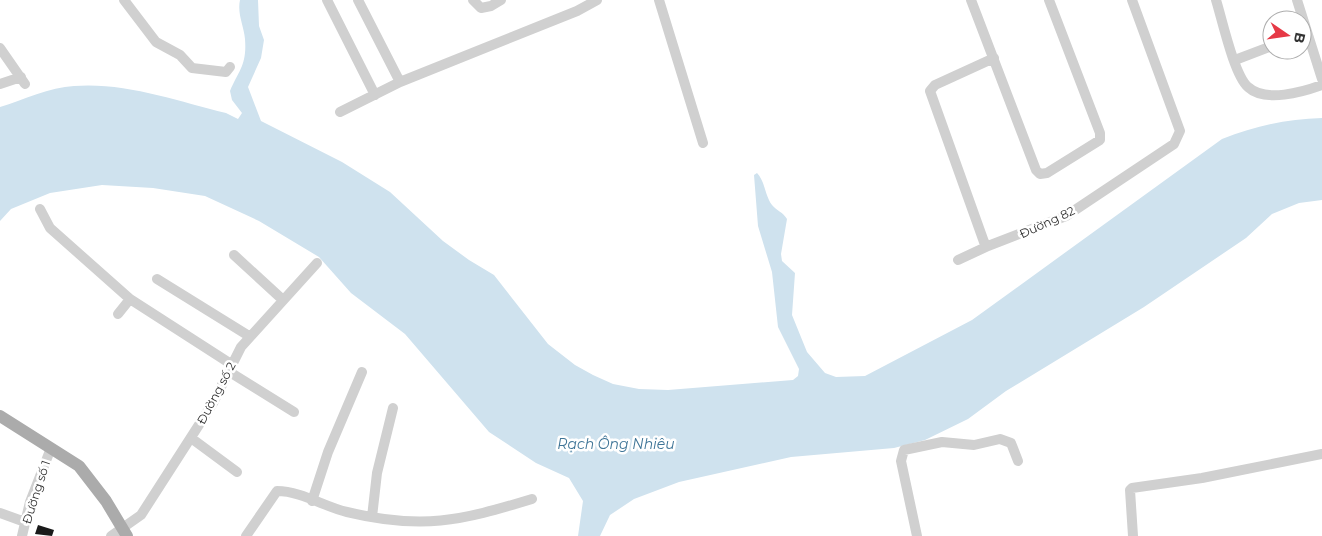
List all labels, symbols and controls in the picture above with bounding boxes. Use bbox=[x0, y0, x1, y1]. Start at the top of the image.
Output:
north arrow bbox=[1262, 10, 1312, 60]
text: B bbox=[1290, 31, 1310, 45]
street label: Đường 82 bbox=[1017, 203, 1077, 241]
street label: Đường số 2 bbox=[193, 359, 239, 427]
water label: Rạch Ông Nhiêu bbox=[557, 435, 675, 453]
street label: Đường số 1 bbox=[19, 458, 53, 526]

